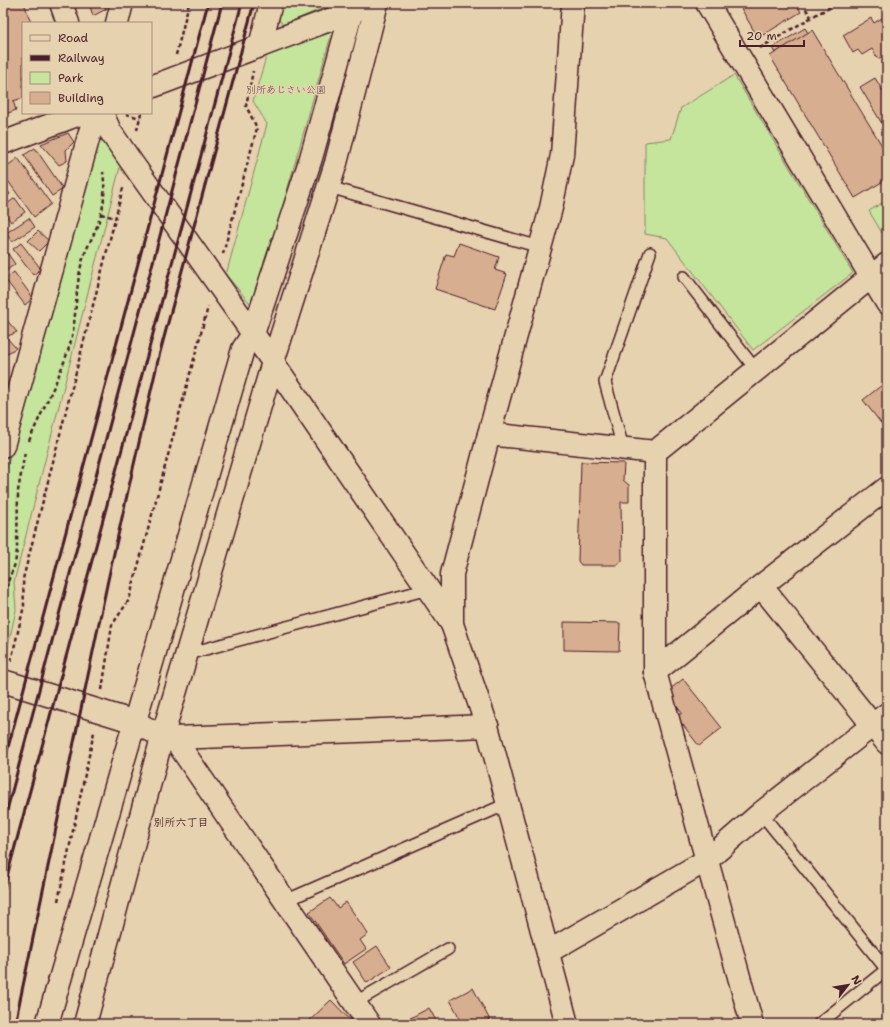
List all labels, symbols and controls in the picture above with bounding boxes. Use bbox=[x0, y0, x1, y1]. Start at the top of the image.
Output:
legend bbox=[22, 22, 152, 114]
scale bar bbox=[740, 22, 804, 48]
text: 20 m bbox=[746, 28, 777, 44]
text: Road bbox=[58, 30, 89, 46]
text: Railway bbox=[58, 50, 105, 66]
text: Park bbox=[58, 70, 84, 86]
park label: 別所あじさい公園 bbox=[246, 83, 326, 96]
text: Building bbox=[58, 90, 104, 106]
district label: 別所六丁目 bbox=[154, 815, 209, 830]
north arrow bbox=[828, 965, 868, 1005]
text: N bbox=[847, 973, 865, 988]

